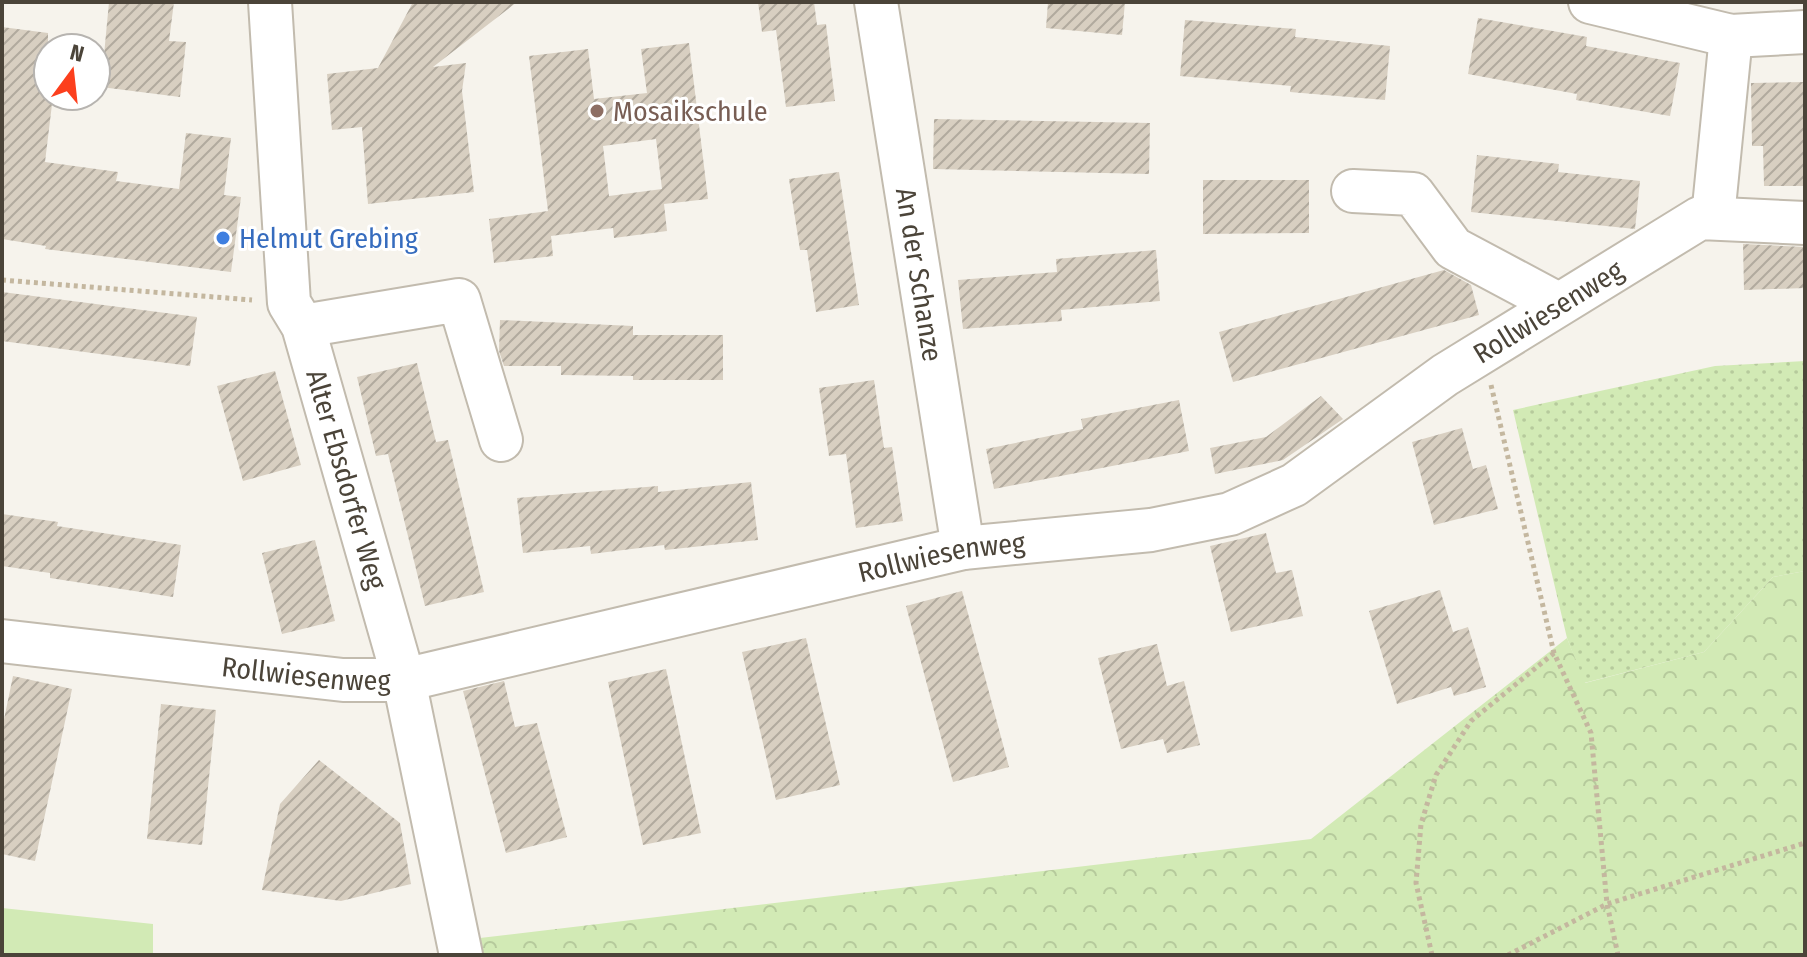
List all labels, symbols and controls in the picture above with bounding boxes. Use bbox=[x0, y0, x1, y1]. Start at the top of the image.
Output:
north arrow bbox=[32, 32, 112, 112]
text: N bbox=[67, 38, 87, 68]
place label: Mosaikschule bbox=[613, 95, 768, 128]
marker: Mosaikschule bbox=[588, 102, 606, 120]
street label: An der Schanze bbox=[889, 186, 949, 364]
place label: Helmut Grebing bbox=[239, 222, 419, 255]
marker: Helmut Grebing bbox=[214, 229, 232, 247]
street label: Rollwiesenweg bbox=[1467, 253, 1630, 371]
street label: Alter Ebsdorfer Weg bbox=[299, 366, 393, 594]
street label: Rollwiesenweg bbox=[855, 526, 1027, 589]
street label: Rollwiesenweg bbox=[220, 650, 391, 697]

